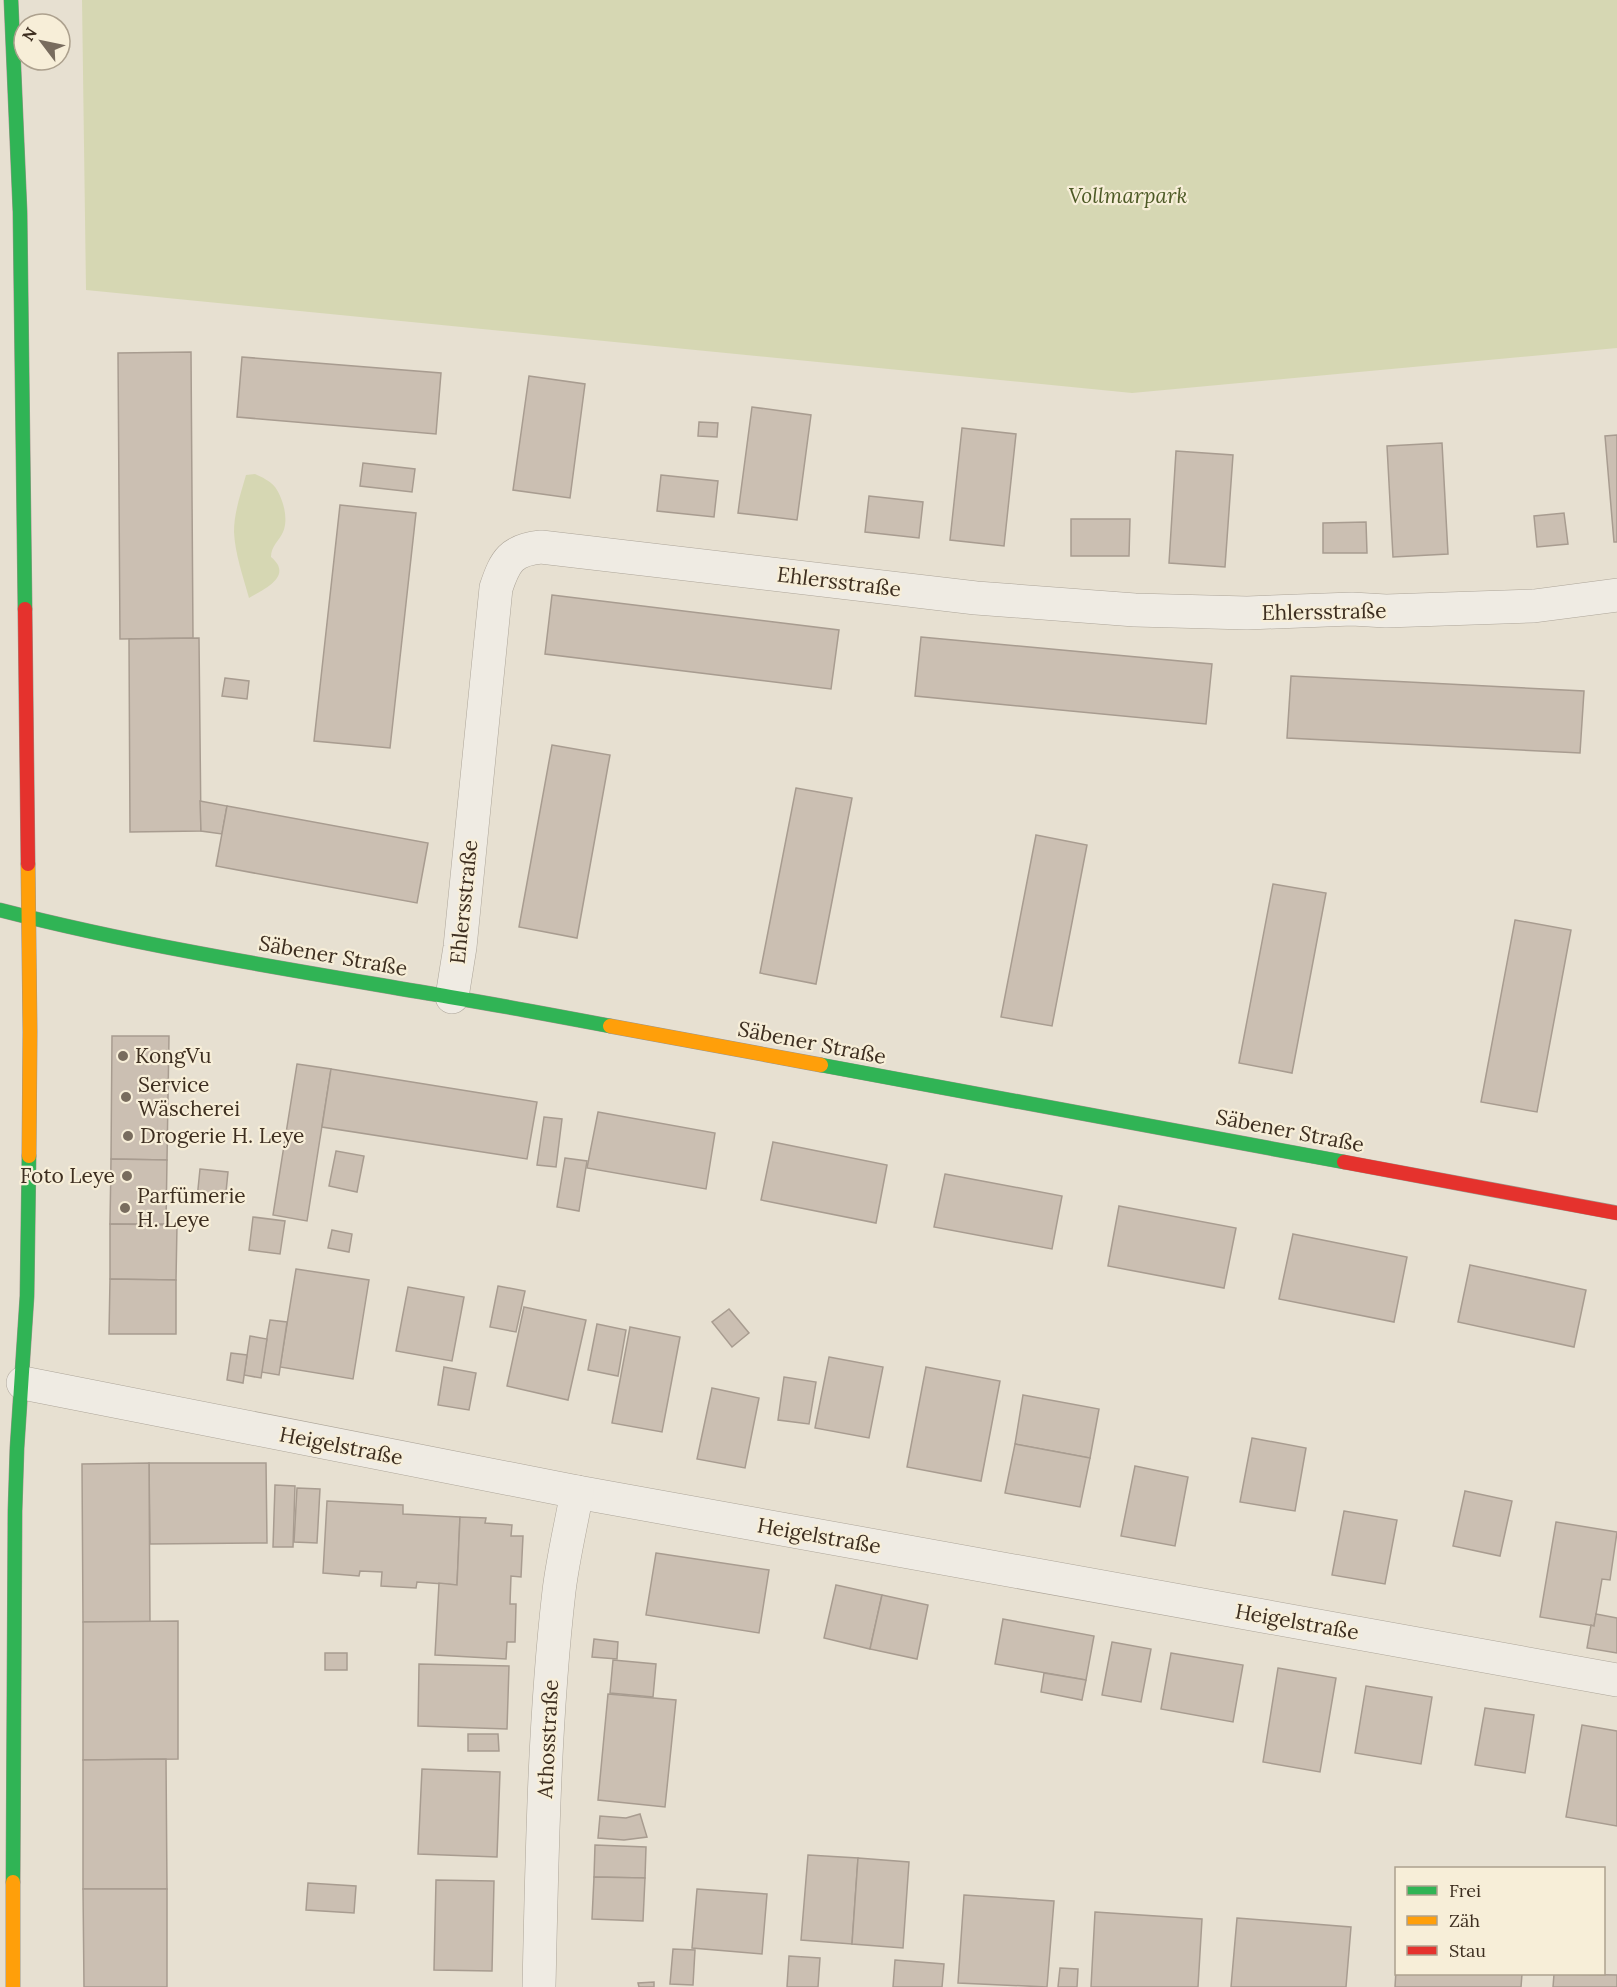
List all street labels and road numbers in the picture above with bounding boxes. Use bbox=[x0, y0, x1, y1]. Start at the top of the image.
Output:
street label: Ehlersstraße bbox=[775, 560, 903, 603]
street label: Ehlersstraße bbox=[1261, 597, 1387, 626]
street label: Ehlersstraße bbox=[444, 838, 483, 965]
street label: Säbener Straße bbox=[257, 929, 410, 982]
street label: Säbener Straße bbox=[736, 1015, 889, 1070]
street label: Säbener Straße bbox=[1214, 1103, 1367, 1158]
street label: Heigelstraße bbox=[277, 1420, 405, 1471]
street label: Heigelstraße bbox=[755, 1511, 883, 1560]
street label: Heigelstraße bbox=[1233, 1597, 1361, 1646]
street label: Athosstraße bbox=[531, 1679, 564, 1800]

